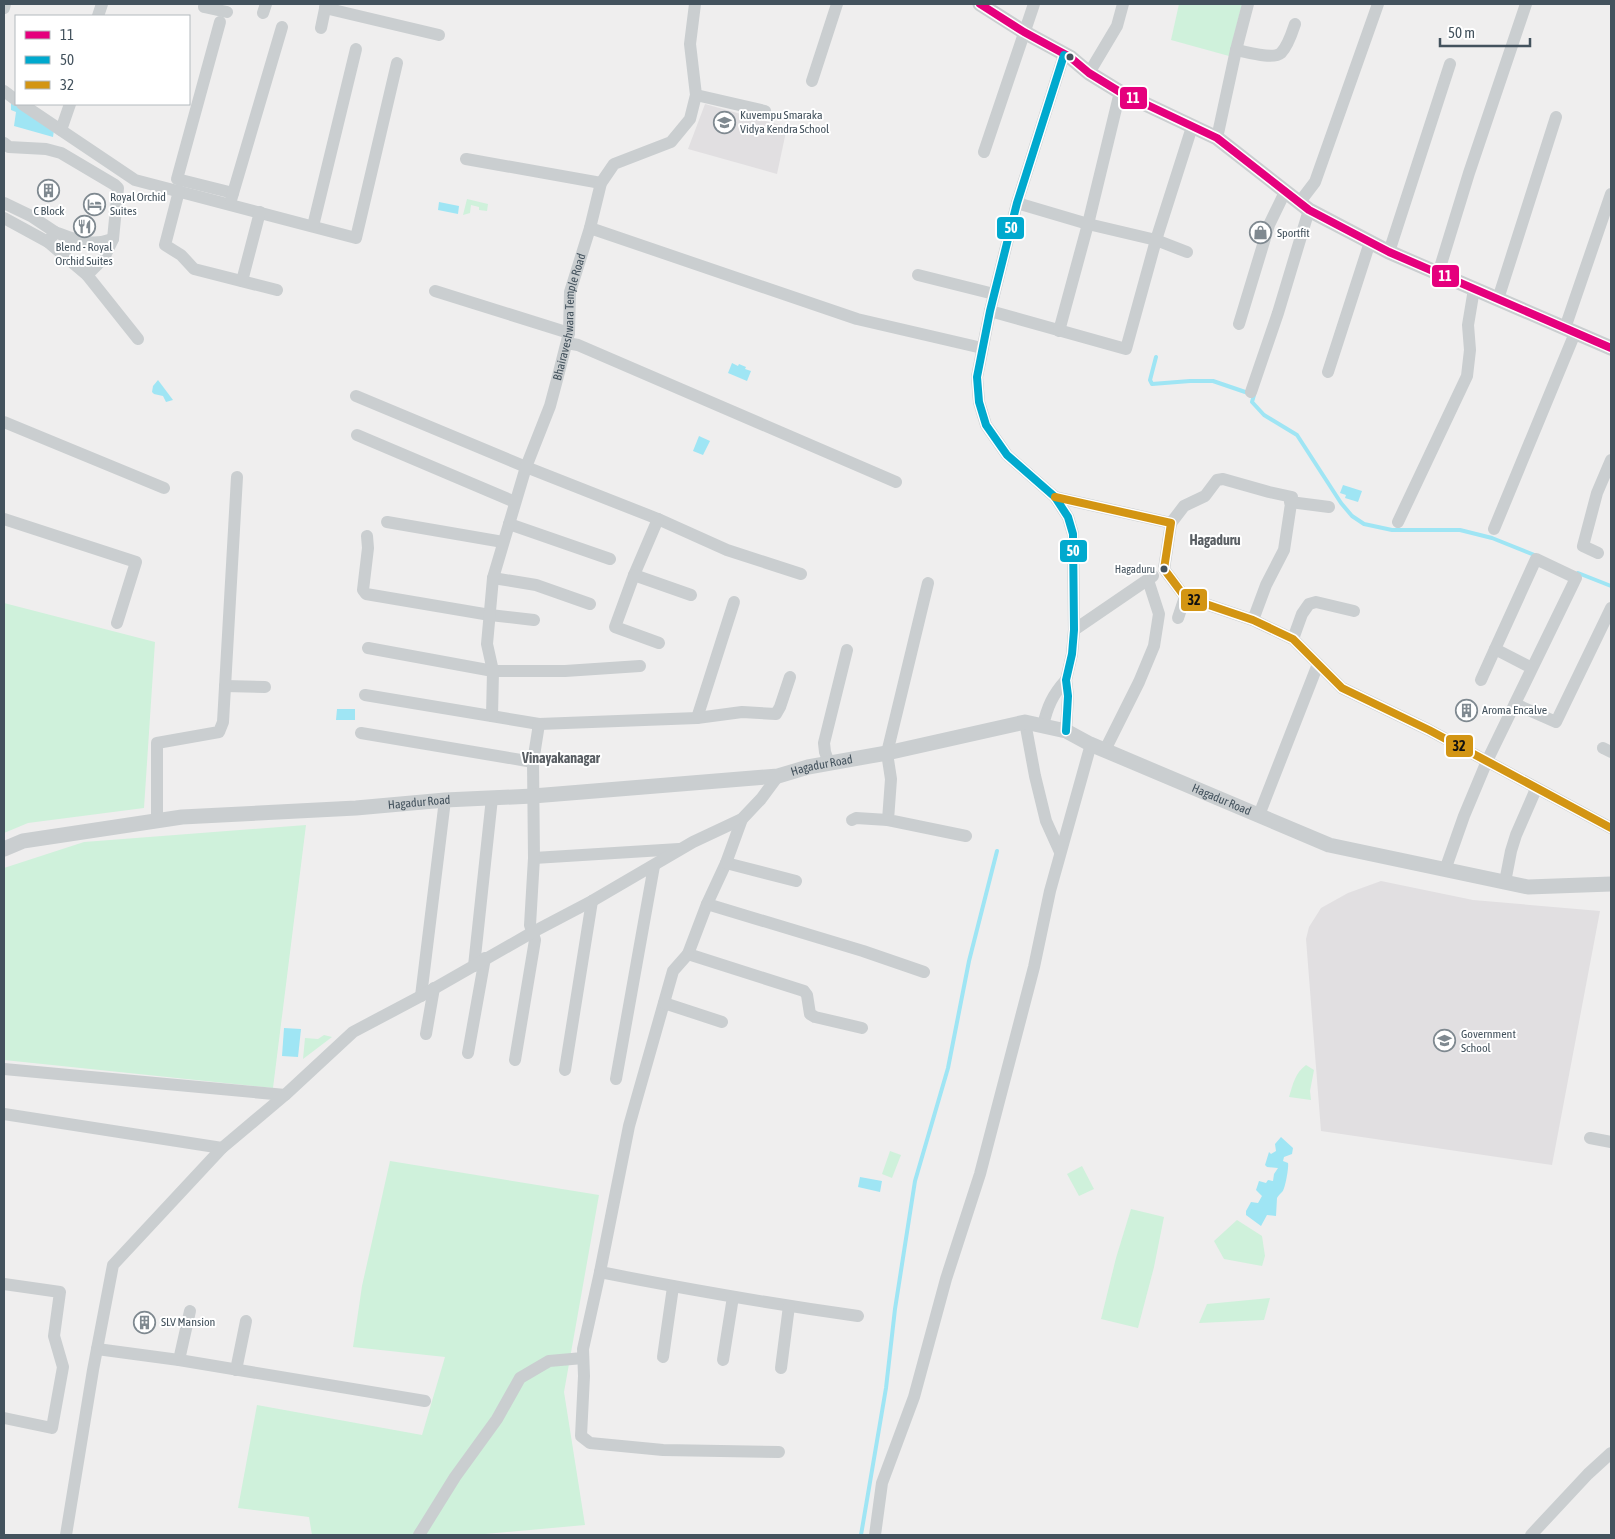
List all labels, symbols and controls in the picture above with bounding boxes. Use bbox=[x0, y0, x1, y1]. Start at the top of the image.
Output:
legend bbox=[15, 15, 190, 105]
scale bar bbox=[1440, 15, 1530, 47]
text: 50 m bbox=[1448, 24, 1475, 41]
text: 11 bbox=[60, 26, 74, 43]
text: 50 bbox=[60, 51, 74, 68]
unlabelled marker bbox=[1065, 52, 1075, 62]
text: 32 bbox=[60, 76, 74, 93]
line badge: 11 bbox=[1119, 86, 1148, 110]
text: 11 bbox=[1126, 90, 1140, 106]
place label: Kuvempu Smaraka Vidya Kendra School bbox=[740, 108, 830, 136]
school or university icon: Kuvempu Smaraka Vidya Kendra School bbox=[712, 110, 736, 134]
building icon: C Block bbox=[37, 178, 61, 202]
place label: Royal Orchid Suites bbox=[110, 190, 166, 218]
hotel icon: Royal Orchid Suites bbox=[82, 192, 106, 216]
place label: C Block bbox=[33, 204, 65, 218]
restaurant icon: Blend - Royal Orchid Suites bbox=[72, 214, 96, 238]
line badge: 50 bbox=[996, 216, 1025, 240]
text: 50 bbox=[1004, 220, 1018, 236]
shop icon: Sportfit bbox=[1249, 221, 1273, 245]
place label: Sportfit bbox=[1277, 226, 1310, 240]
place label: Blend - Royal Orchid Suites bbox=[55, 240, 113, 268]
street label: Bhairaveshwara Temple Road bbox=[550, 252, 589, 382]
line badge: 11 bbox=[1431, 264, 1460, 288]
text: 11 bbox=[1438, 268, 1452, 284]
district label: Hagaduru bbox=[1189, 532, 1241, 548]
line badge: 50 bbox=[1059, 539, 1088, 563]
text: 50 bbox=[1066, 543, 1080, 559]
place label: Hagaduru bbox=[1115, 563, 1155, 575]
marker: Hagaduru bbox=[1159, 564, 1169, 574]
line badge: 32 bbox=[1180, 588, 1208, 612]
text: 32 bbox=[1187, 592, 1201, 608]
building icon: Aroma Encalve bbox=[1454, 698, 1478, 722]
place label: Aroma Encalve bbox=[1482, 703, 1547, 717]
line badge: 32 bbox=[1445, 734, 1474, 758]
text: 32 bbox=[1452, 738, 1466, 754]
district label: Vinayakanagar bbox=[521, 750, 601, 766]
street label: Hagadur Road bbox=[789, 752, 854, 779]
street label: Hagadur Road bbox=[1190, 781, 1253, 818]
street label: Hagadur Road bbox=[387, 793, 451, 812]
place label: Government School bbox=[1461, 1027, 1516, 1055]
school or university icon: Government School bbox=[1433, 1029, 1457, 1053]
building icon: SLV Mansion bbox=[133, 1310, 157, 1334]
place label: SLV Mansion bbox=[161, 1315, 215, 1329]

